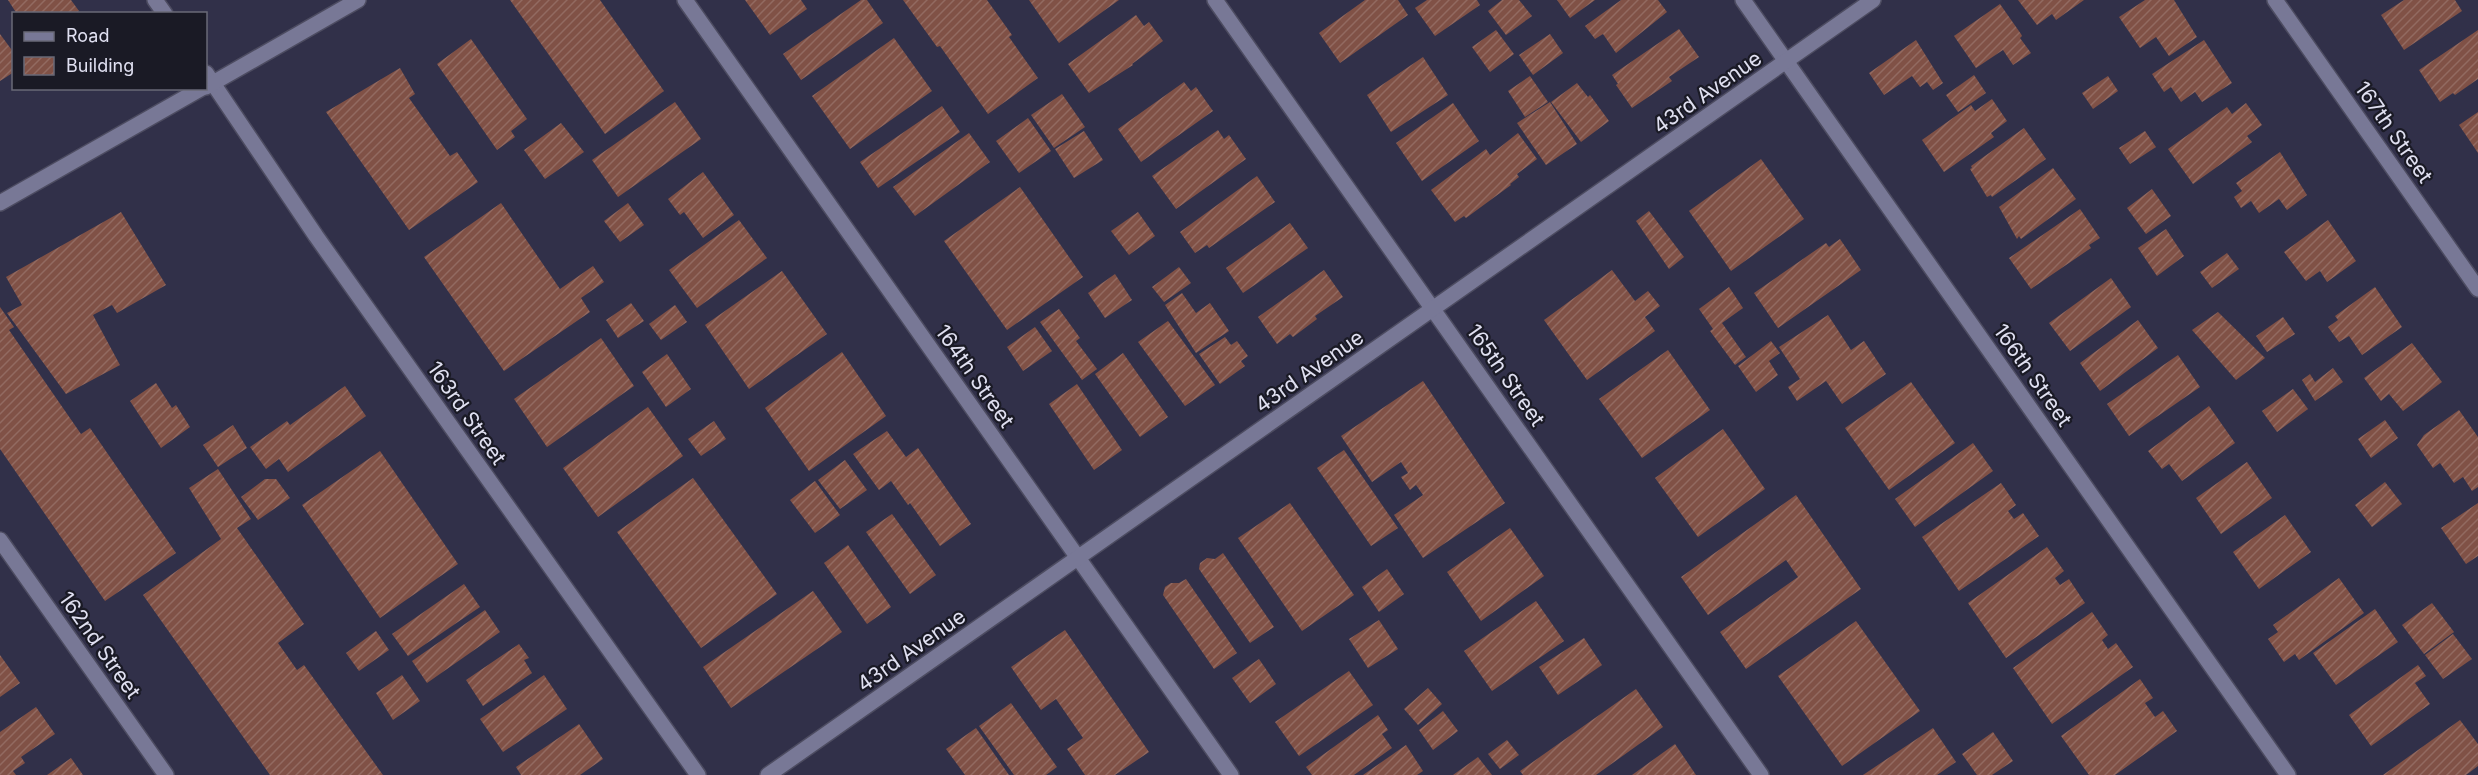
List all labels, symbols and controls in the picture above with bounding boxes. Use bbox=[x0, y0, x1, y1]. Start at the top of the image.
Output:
legend bbox=[12, 12, 207, 90]
text: Road bbox=[66, 25, 109, 46]
street label: 43rd Avenue bbox=[1648, 45, 1766, 139]
text: Building bbox=[66, 55, 134, 76]
street label: 167th Street bbox=[2350, 77, 2438, 188]
street label: 165th Street bbox=[1462, 319, 1550, 431]
street label: 166th Street bbox=[1989, 319, 2077, 431]
street label: 164th Street bbox=[930, 320, 1020, 432]
street label: 43rd Avenue bbox=[1250, 324, 1368, 418]
street label: 163rd Street bbox=[422, 357, 512, 469]
street label: 162nd Street bbox=[54, 587, 146, 703]
street label: 43rd Avenue bbox=[852, 603, 970, 697]

